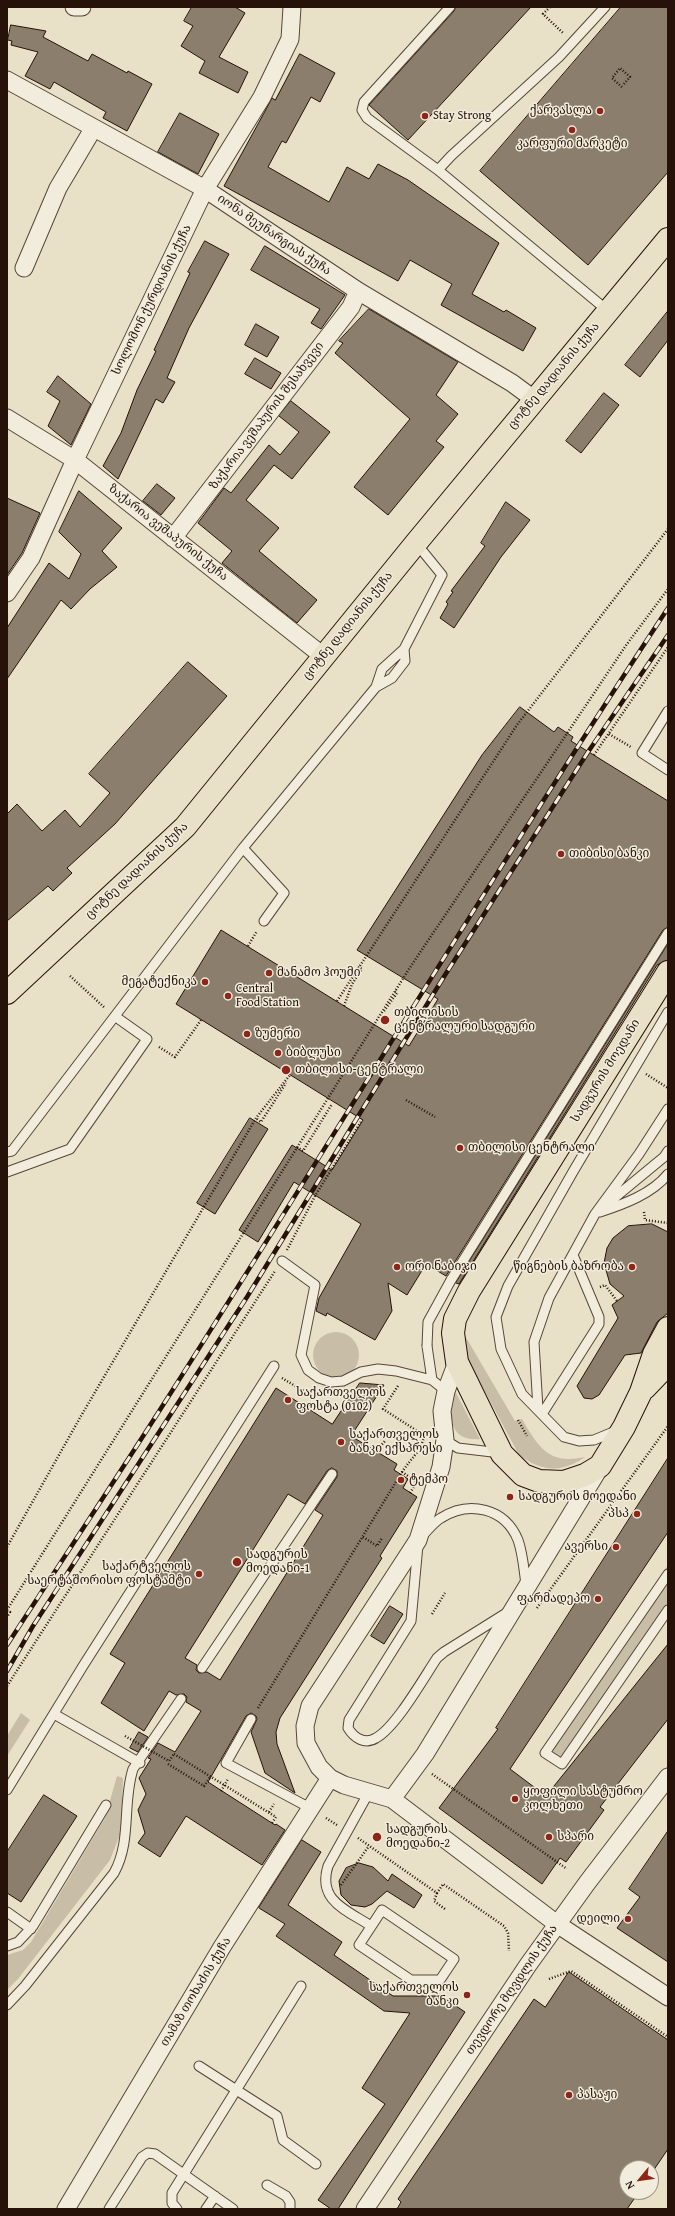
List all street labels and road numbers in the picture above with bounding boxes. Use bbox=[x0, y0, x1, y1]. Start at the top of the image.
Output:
street label: იონა მეუნარგიას ქუჩა bbox=[214, 192, 334, 278]
street label: სოლომონ ქურდიანის ქუჩა bbox=[109, 222, 195, 378]
street label: ცოტნე დადიანის ქუჩა bbox=[505, 320, 603, 432]
street label: ზაქარია ვეშაპურის შესახვევი bbox=[207, 339, 327, 493]
street label: ზაქარია ვეშაპურის ქუჩა bbox=[105, 482, 231, 584]
street label: ცოტნე დადიანის ქუჩა bbox=[300, 569, 396, 683]
street label: ცოტნე დადიანის ქუჩა bbox=[83, 820, 191, 922]
street label: სადგურის მოედანი bbox=[568, 1017, 644, 1125]
street label: თევდორე მღვდლის ქუჩა bbox=[463, 1922, 561, 2058]
street label: თამაზ თოხაძის ქუჩა bbox=[158, 1935, 234, 2049]

